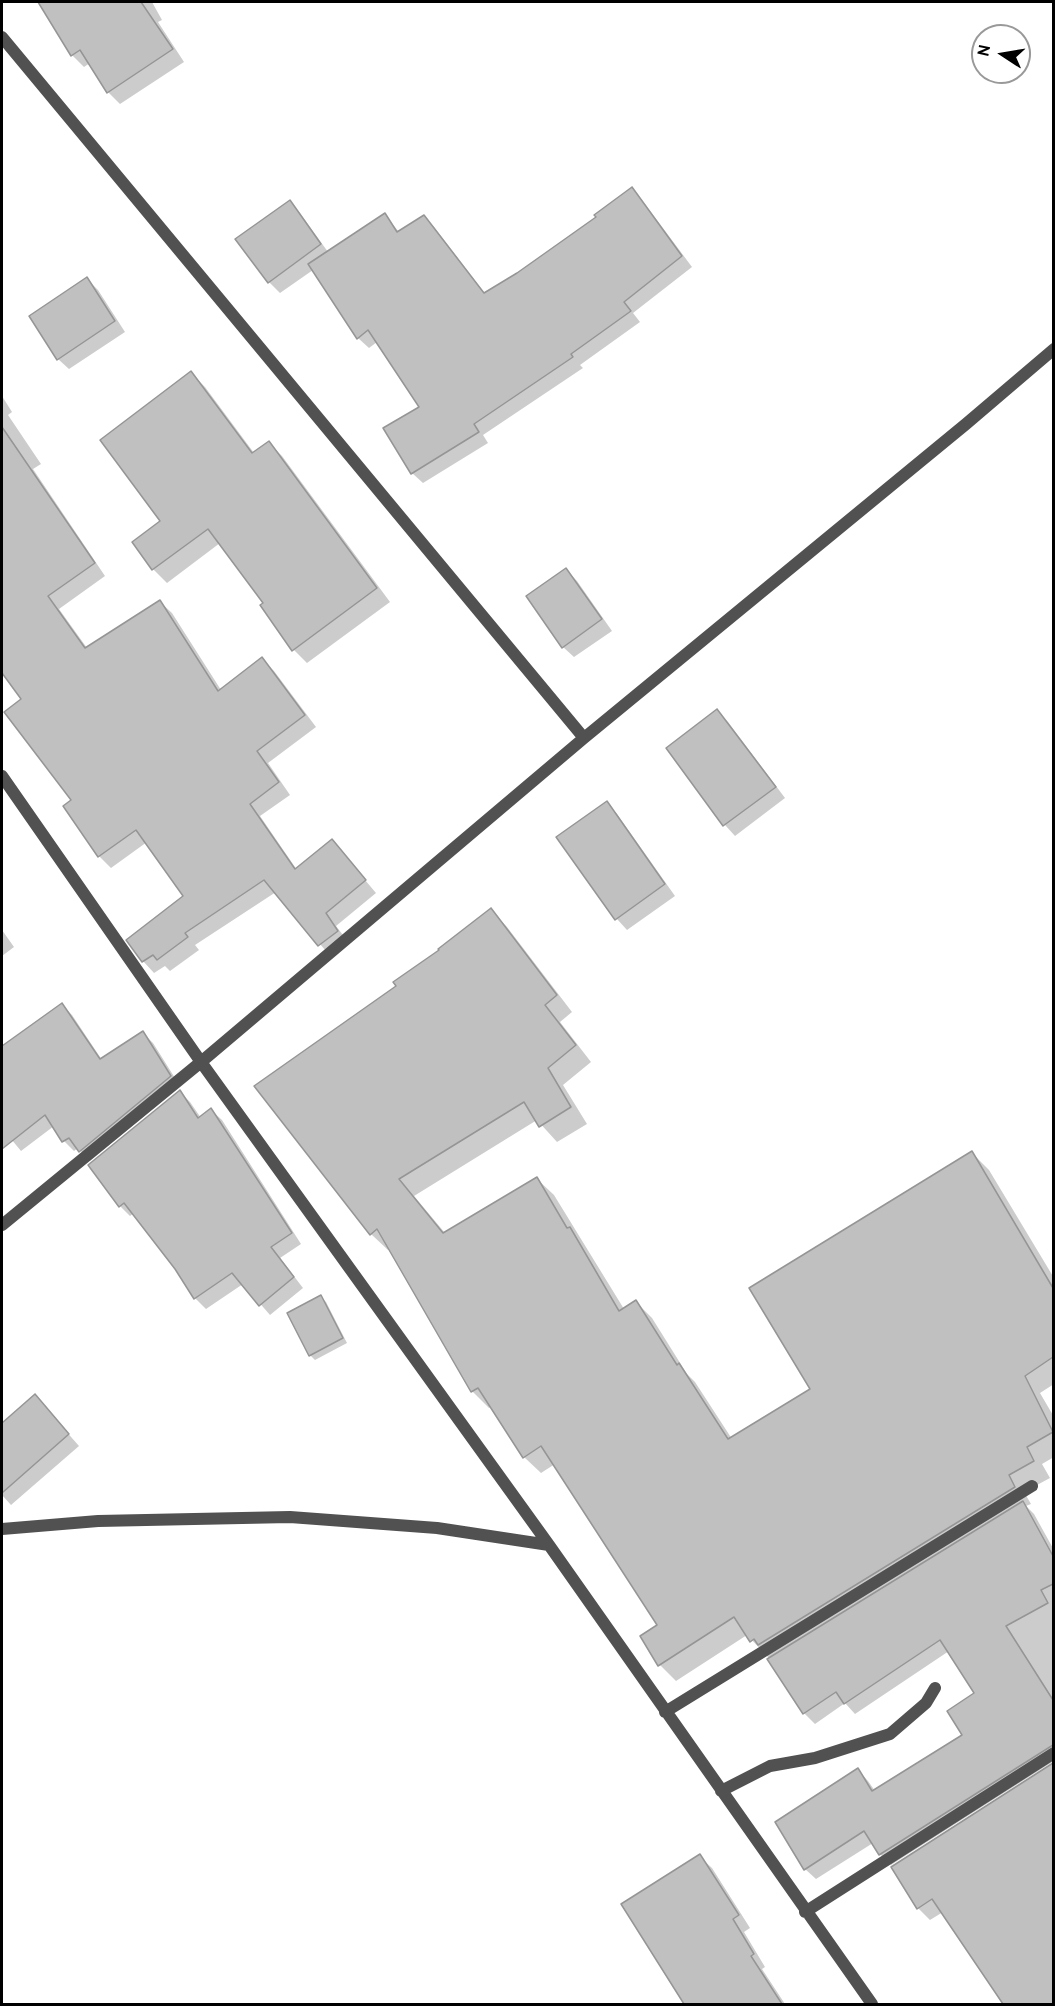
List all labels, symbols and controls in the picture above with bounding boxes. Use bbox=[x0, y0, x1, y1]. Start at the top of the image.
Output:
north arrow bbox=[971, 24, 1031, 84]
text: N bbox=[974, 43, 996, 58]

